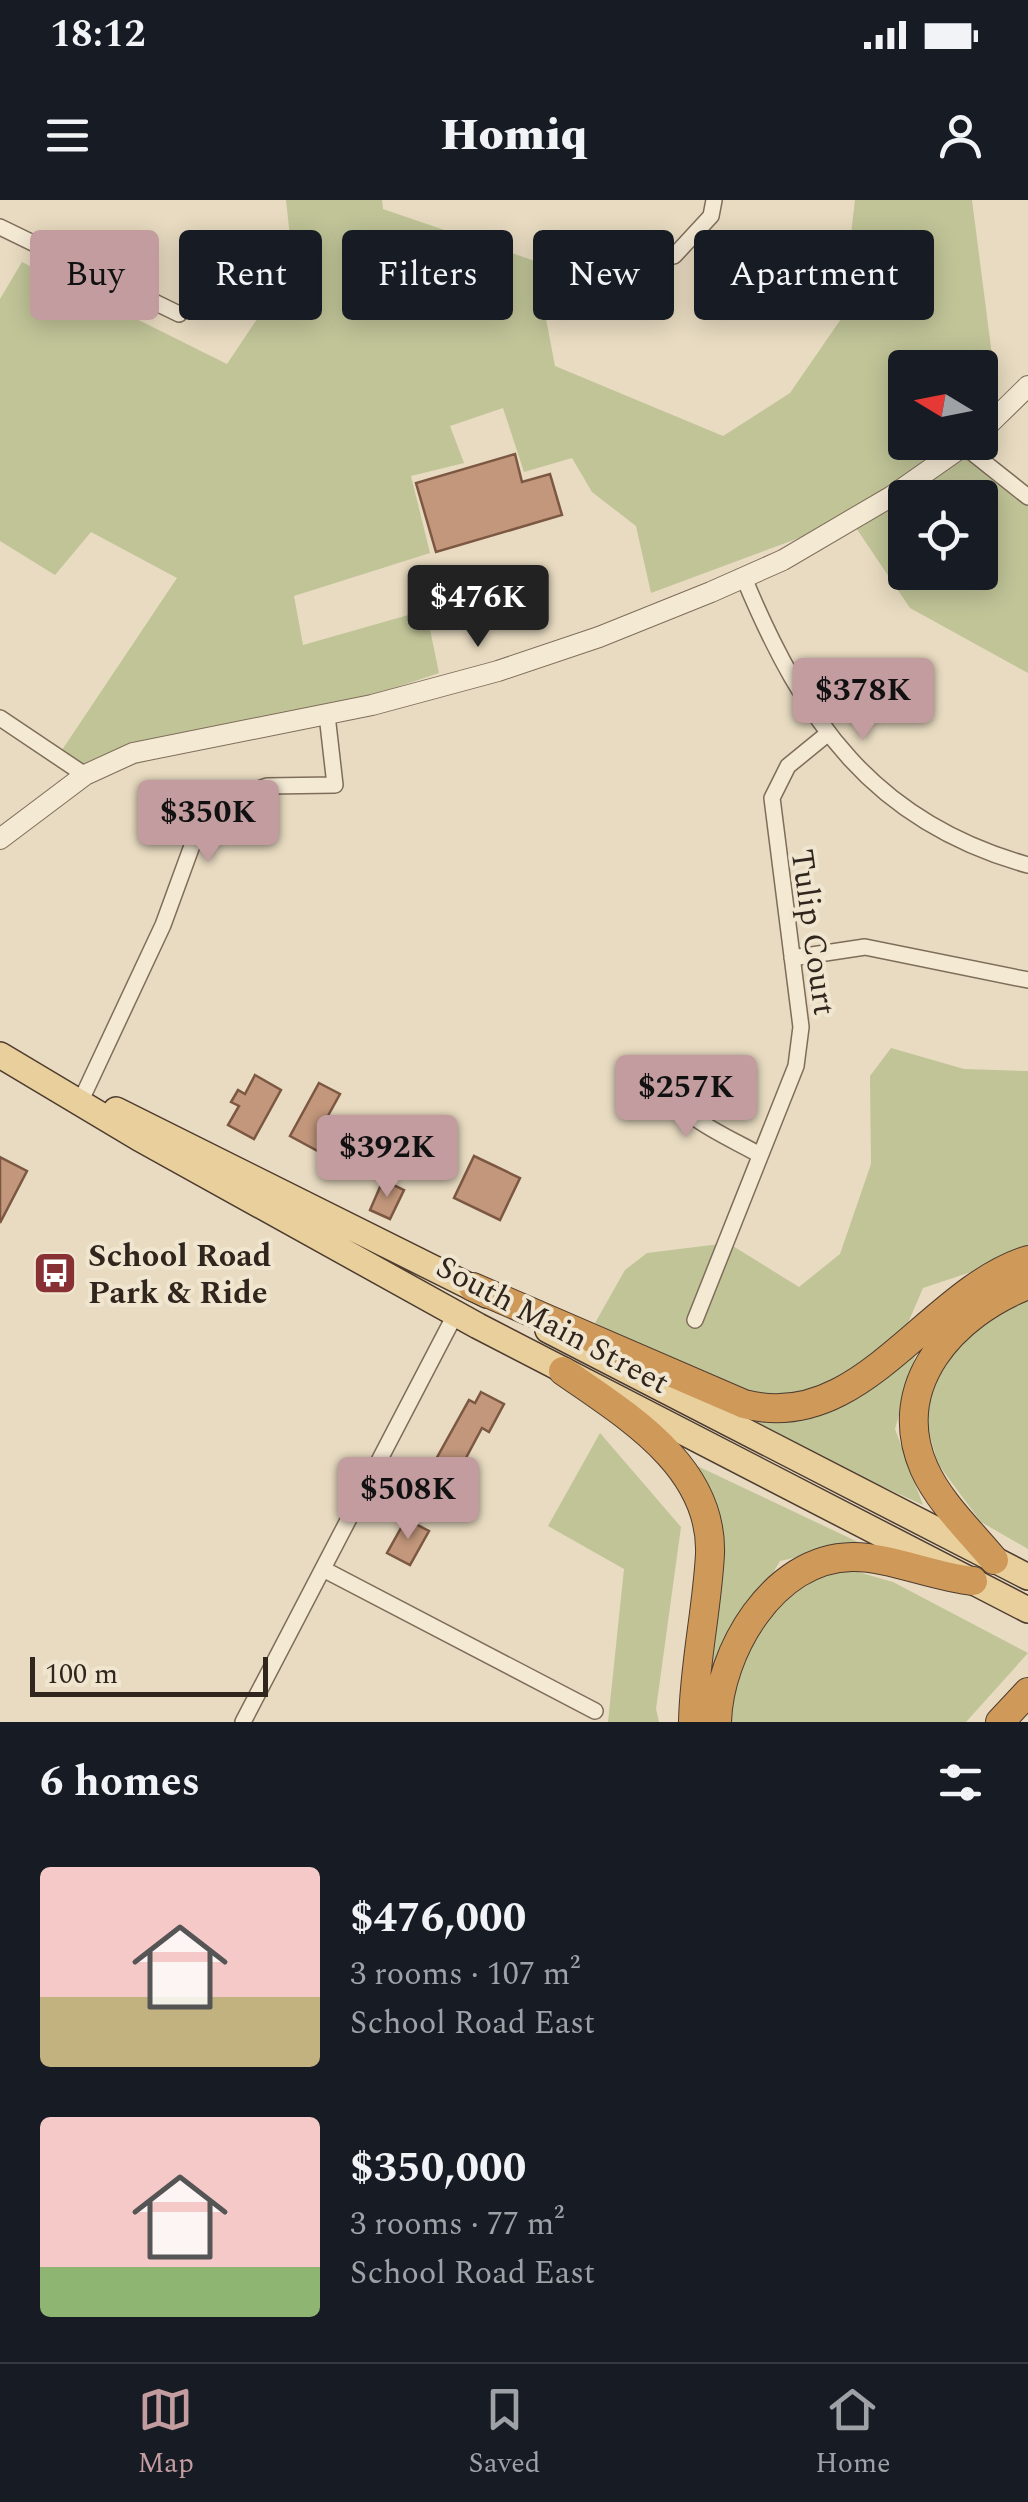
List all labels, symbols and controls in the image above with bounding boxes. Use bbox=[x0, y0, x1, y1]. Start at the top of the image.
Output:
text: 18:12 bbox=[50, 6, 145, 64]
text: Homiq bbox=[440, 101, 588, 170]
icon: menu bbox=[40, 108, 95, 163]
icon: person bbox=[933, 108, 988, 163]
chip: Buy bbox=[30, 230, 159, 320]
chip: Rent bbox=[179, 230, 322, 320]
chip: Filters bbox=[342, 230, 513, 320]
chip: New bbox=[533, 230, 674, 320]
chip: Apartment bbox=[694, 230, 934, 320]
north arrow bbox=[888, 350, 998, 460]
map controls bbox=[888, 350, 998, 590]
button: locate bbox=[888, 480, 998, 590]
pin: $476K bbox=[408, 565, 548, 650]
text: $476K bbox=[430, 573, 526, 622]
pin: $378K bbox=[793, 658, 933, 743]
text: $378K bbox=[815, 666, 911, 715]
pin: $350K bbox=[138, 780, 278, 865]
text: $350K bbox=[160, 788, 256, 837]
street label: Tulip Court bbox=[777, 846, 848, 1018]
pin: $257K bbox=[616, 1055, 756, 1140]
text: $257K bbox=[638, 1063, 734, 1112]
pin: $392K bbox=[317, 1115, 457, 1200]
text: $392K bbox=[339, 1123, 435, 1172]
place label: School Road Park & Ride bbox=[88, 1232, 272, 1318]
street label: South Main Street bbox=[427, 1243, 678, 1407]
bus stop icon: School Road Park & Ride bbox=[32, 1250, 78, 1296]
pin: $508K bbox=[338, 1457, 478, 1542]
text: $508K bbox=[360, 1465, 456, 1514]
scale bar bbox=[30, 1652, 268, 1696]
text: 100 m bbox=[45, 1653, 118, 1696]
text: 6 homes bbox=[40, 1751, 200, 1814]
icon: filters bbox=[933, 1755, 988, 1810]
text: $476,000 bbox=[350, 1887, 526, 1950]
icon: home bbox=[120, 1907, 240, 2027]
text: 3 rooms · 107 m² bbox=[350, 1950, 580, 1999]
text: School Road East bbox=[350, 1999, 595, 2048]
text: $350,000 bbox=[350, 2137, 526, 2200]
icon: home bbox=[120, 2157, 240, 2277]
text: 3 rooms · 77 m² bbox=[350, 2200, 564, 2249]
text: School Road East bbox=[350, 2249, 595, 2298]
tab: Map bbox=[137, 2382, 194, 2485]
tab: Saved bbox=[469, 2382, 540, 2485]
tab: Home bbox=[815, 2382, 891, 2485]

